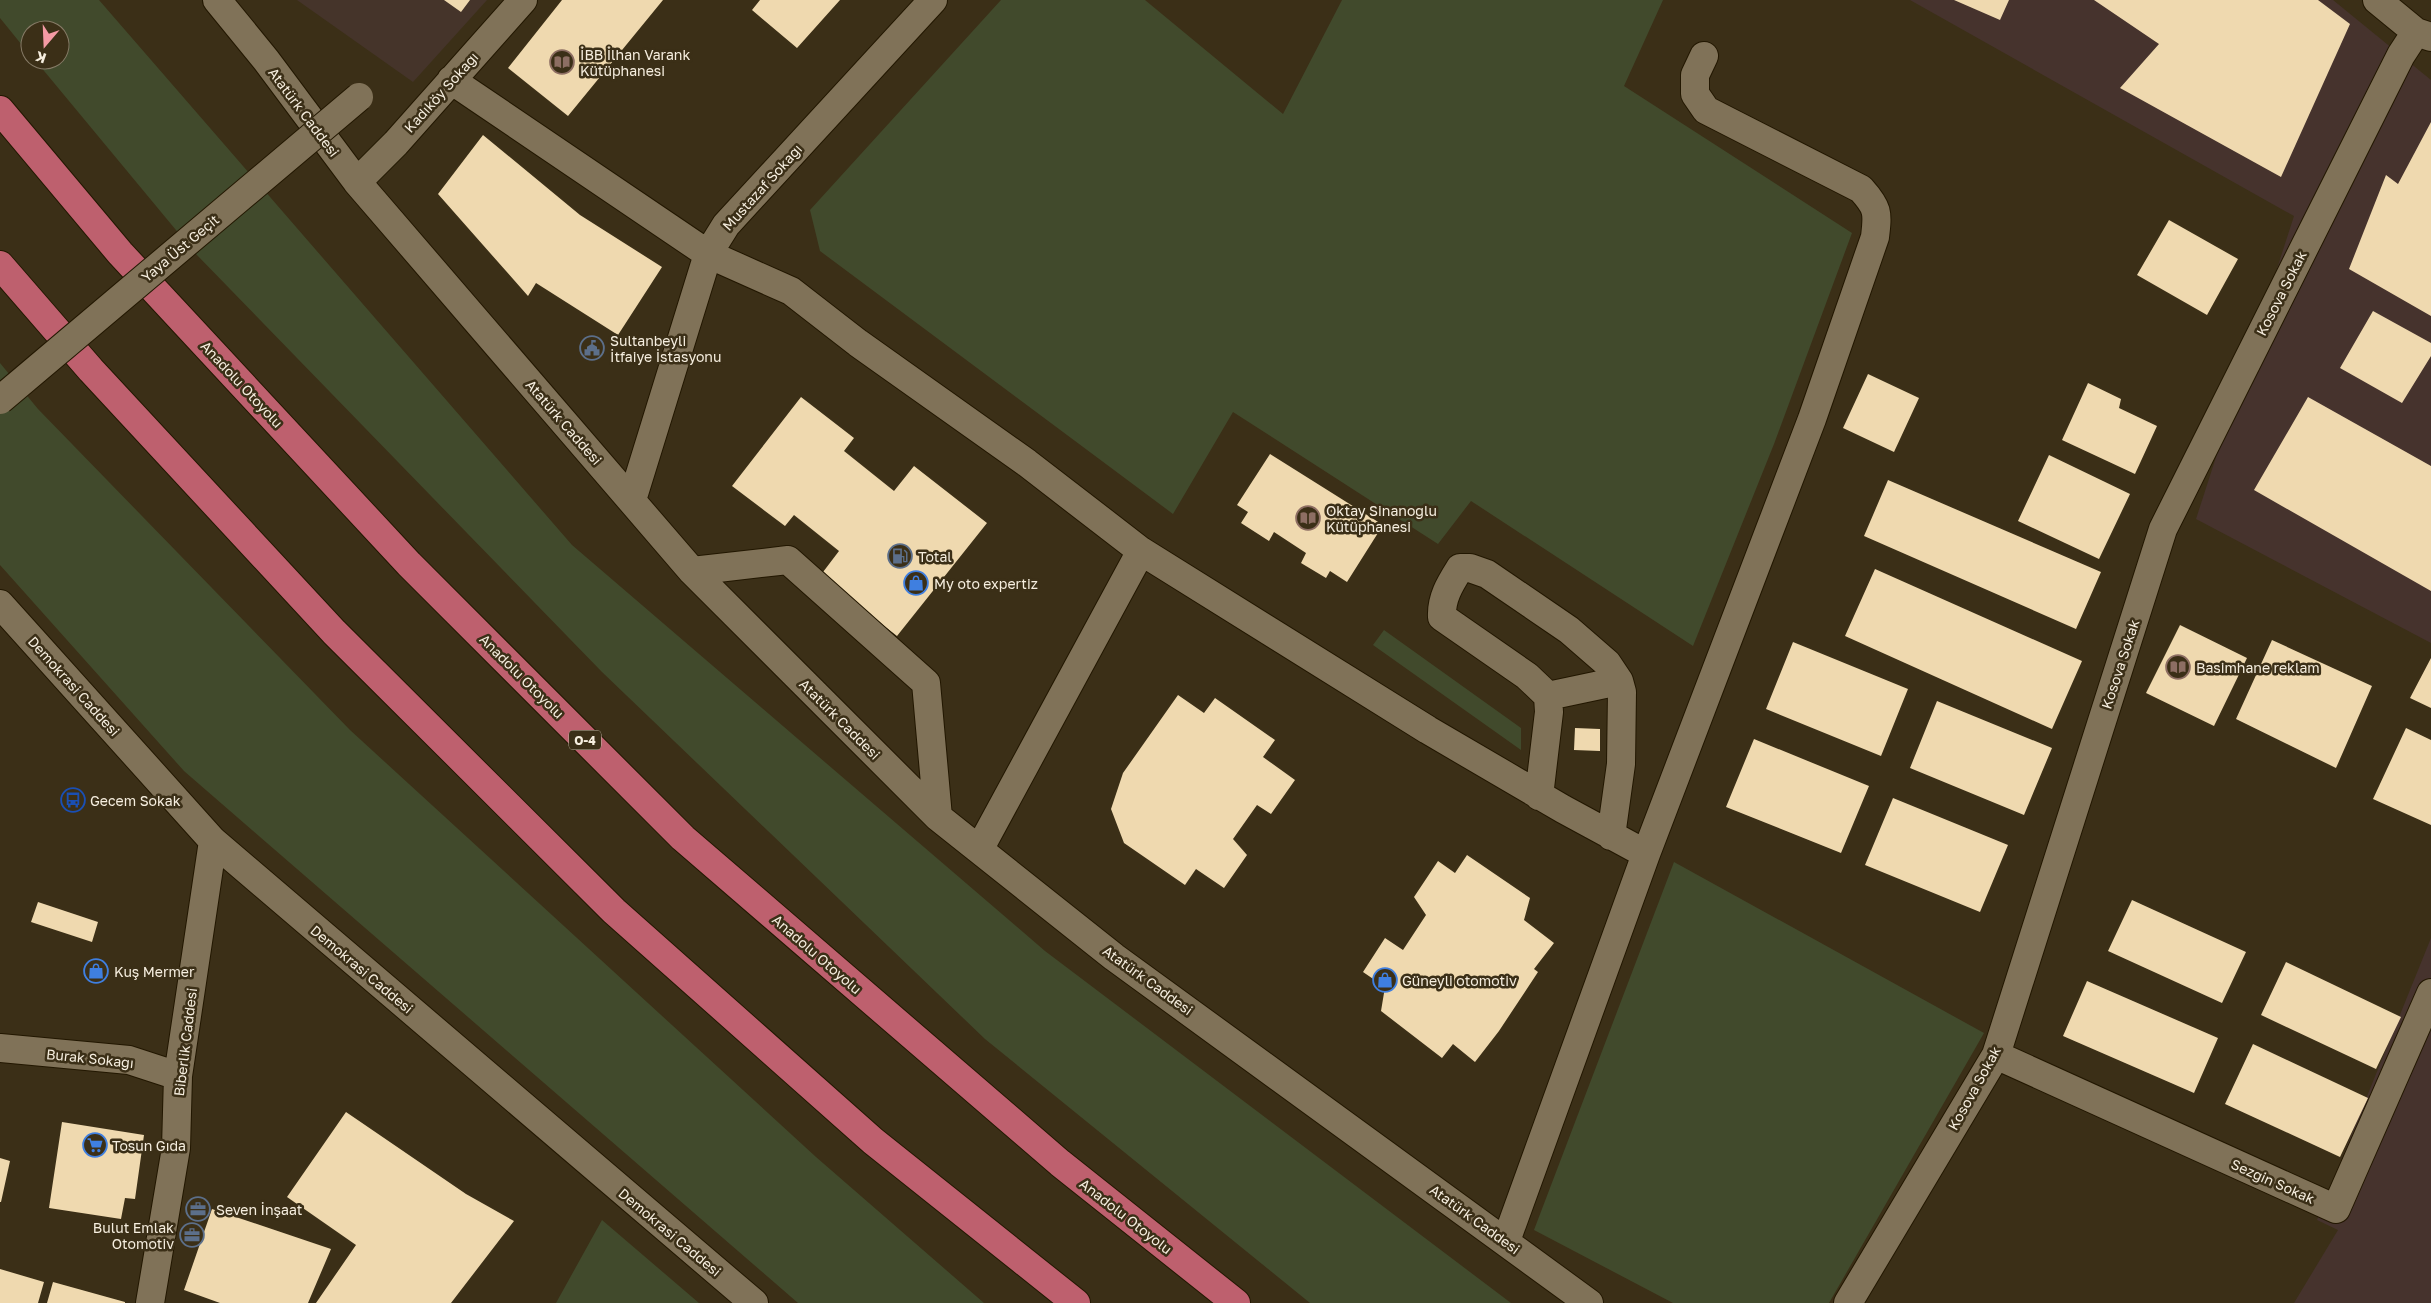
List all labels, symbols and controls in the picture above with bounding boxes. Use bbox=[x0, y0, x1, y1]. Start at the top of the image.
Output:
north arrow bbox=[20, 20, 70, 70]
place label: İBB İlhan Varank Kütüphanesi bbox=[580, 46, 690, 79]
text: K bbox=[33, 48, 48, 67]
street label: Kadıköy Sokağı bbox=[400, 48, 482, 136]
library icon: İBB İlhan Varank Kütüphanesi bbox=[549, 49, 575, 75]
street label: Atatürk Caddesi bbox=[265, 64, 343, 160]
street label: Mustazaf Sokağı bbox=[719, 140, 805, 234]
street label: Yaya Üst Geçit bbox=[138, 211, 222, 285]
street label: Kosova Sokak bbox=[2252, 248, 2310, 338]
place label: Sultanbeyli İtfaiye İstasyonu bbox=[610, 332, 721, 365]
public building icon: Sultanbeyli İtfaiye İstasyonu bbox=[579, 335, 605, 361]
street label: Anadolu Otoyolu bbox=[197, 337, 287, 431]
street label: Atatürk Caddesi bbox=[522, 376, 606, 468]
place label: Oktay Sinanoğlu Kütüphanesi bbox=[1326, 502, 1437, 535]
library icon: Oktay Sinanoğlu Kütüphanesi bbox=[1295, 505, 1321, 531]
fuel station icon: Total bbox=[887, 543, 913, 569]
place label: Total bbox=[918, 548, 952, 565]
shop icon: My oto expertiz bbox=[903, 570, 929, 596]
place label: My oto expertiz bbox=[934, 575, 1038, 592]
street label: Kosova Sokak bbox=[2098, 617, 2142, 711]
street label: Anadolu Otoyolu bbox=[476, 630, 568, 722]
street label: Demokrasi Caddesi bbox=[25, 633, 123, 739]
library icon: Basimhane reklam bbox=[2165, 654, 2191, 680]
place label: Basimhane reklam bbox=[2196, 659, 2320, 676]
street label: Atatürk Caddesi bbox=[796, 675, 884, 763]
road number: O-4 bbox=[569, 730, 601, 750]
bus stop icon: Gecem Sokak bbox=[60, 787, 86, 813]
place label: Gecem Sokak bbox=[90, 792, 181, 809]
street label: Anadolu Otoyolu bbox=[769, 911, 865, 997]
street label: Demokrasi Caddesi bbox=[307, 921, 417, 1017]
street label: Atatürk Caddesi bbox=[1100, 942, 1196, 1018]
shop icon: Kuş Mermer bbox=[83, 958, 109, 984]
place label: Kuş Mermer bbox=[114, 963, 195, 980]
shop icon: Güneyli otomotiv bbox=[1372, 967, 1398, 993]
place label: Güneyli otomotiv bbox=[1402, 972, 1517, 989]
street label: Biberlik Caddesi bbox=[170, 987, 200, 1097]
street label: Kosova Sokak bbox=[1944, 1043, 2004, 1133]
street label: Burak Sokağı bbox=[45, 1045, 135, 1071]
supermarket icon: Tosun Gıda bbox=[82, 1132, 108, 1158]
place label: Tosun Gıda bbox=[112, 1137, 186, 1154]
street label: Sezgin Sokak bbox=[2229, 1155, 2317, 1207]
street label: Anadolu Otoyolu bbox=[1076, 1175, 1176, 1257]
street label: Atatürk Caddesi bbox=[1427, 1181, 1523, 1257]
street label: Demokrasi Caddesi bbox=[615, 1184, 725, 1280]
office icon: Seven İnşaat bbox=[185, 1196, 211, 1222]
place label: Seven İnşaat bbox=[216, 1201, 302, 1218]
place label: Bulut Emlak Otomotiv bbox=[93, 1219, 174, 1252]
office icon: Bulut Emlak Otomotiv bbox=[179, 1222, 205, 1248]

